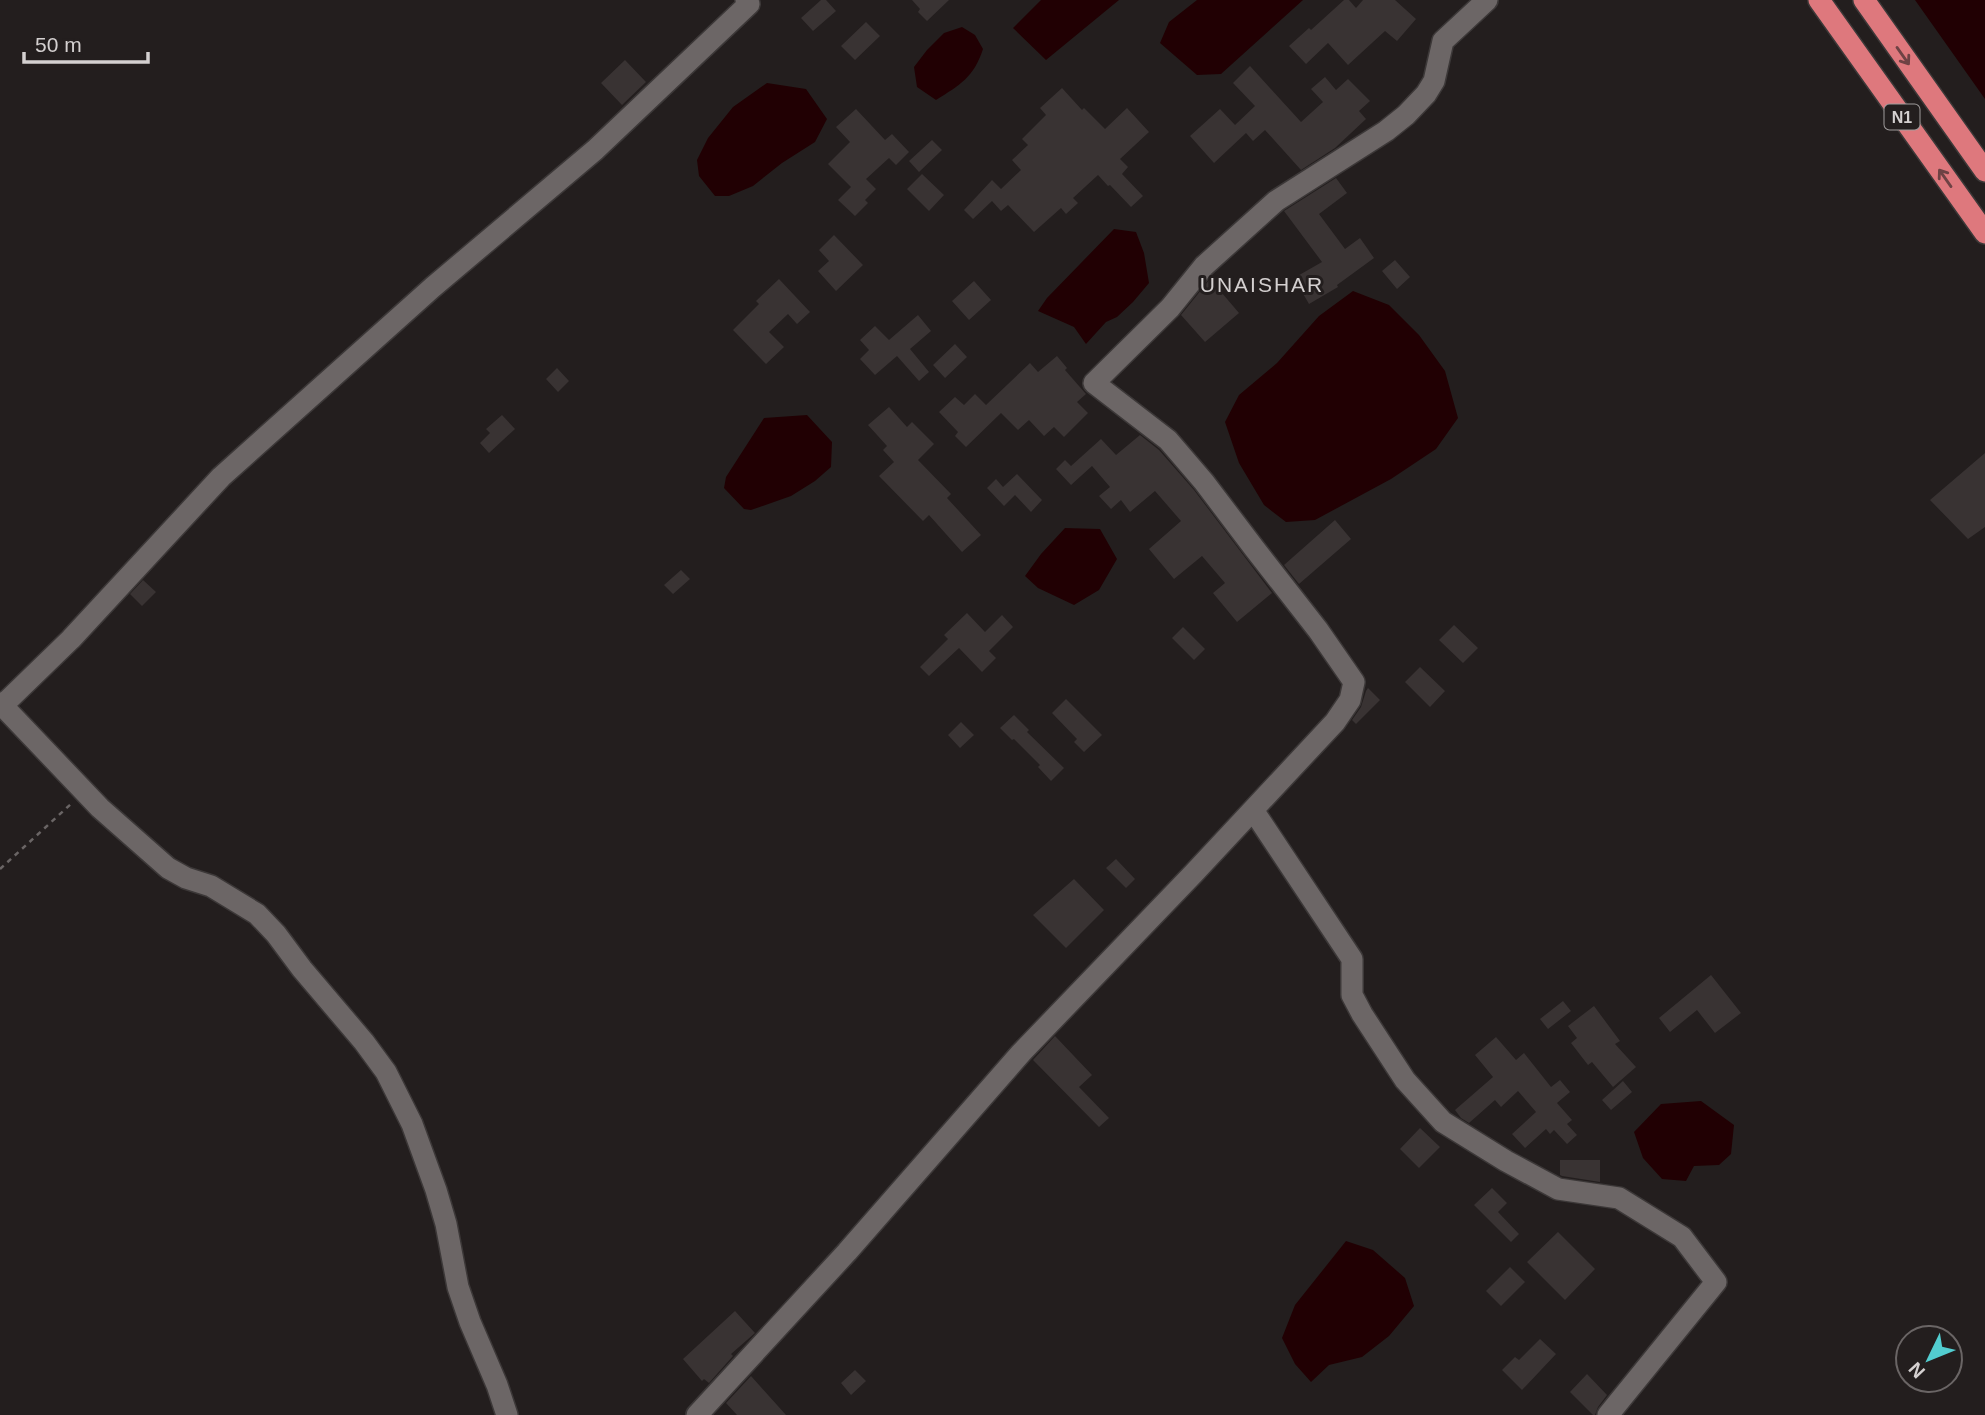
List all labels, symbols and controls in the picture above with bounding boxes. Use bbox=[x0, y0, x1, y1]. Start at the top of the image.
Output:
scale bar bbox=[24, 21, 149, 65]
text: 50 m bbox=[35, 33, 82, 56]
one-way arrow bbox=[1896, 46, 1910, 65]
road number: N1 bbox=[1884, 105, 1920, 130]
one-way arrow bbox=[1938, 168, 1953, 187]
district label: UNAISHAR bbox=[1200, 273, 1324, 296]
north arrow bbox=[1894, 1324, 1964, 1394]
text: N bbox=[1905, 1358, 1929, 1382]

